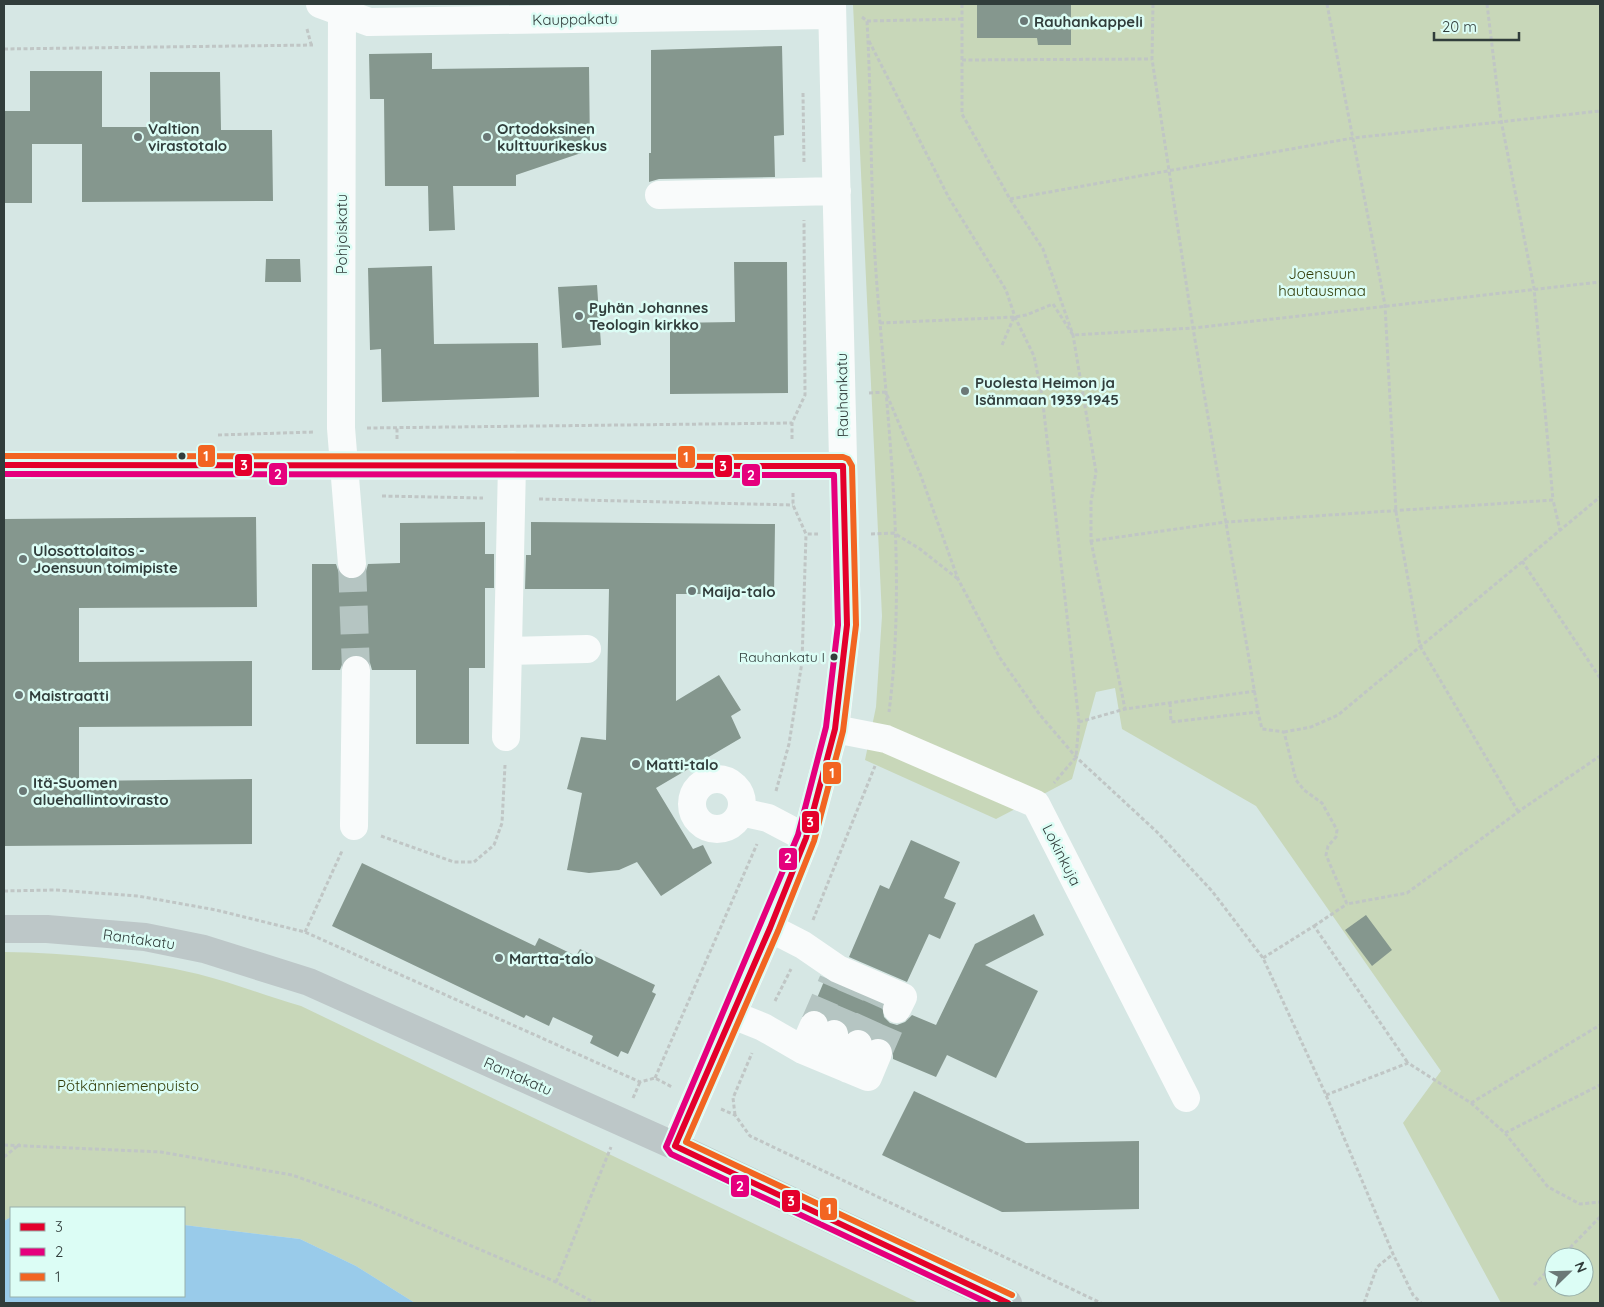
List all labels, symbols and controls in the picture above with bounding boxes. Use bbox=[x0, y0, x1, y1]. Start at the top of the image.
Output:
street label: Kauppakatu bbox=[532, 9, 618, 29]
scale bar bbox=[1434, 10, 1519, 42]
place label: Rauhankappeli bbox=[1034, 12, 1143, 31]
marker: Rauhankappeli bbox=[1018, 15, 1030, 27]
text: 20 m bbox=[1442, 17, 1477, 36]
place label: Valtion virastotalo bbox=[148, 119, 227, 155]
place label: Ortodoksinen kulttuurikeskus bbox=[497, 119, 607, 155]
marker: Valtion virastotalo bbox=[132, 131, 144, 143]
marker: Ortodoksinen kulttuurikeskus bbox=[481, 131, 493, 143]
street label: Pohjoiskatu bbox=[332, 194, 351, 274]
park label: Joensuun hautausmaa bbox=[1278, 264, 1366, 300]
place label: Pyhän Johannes Teologin kirkko bbox=[589, 298, 708, 334]
marker: Pyhän Johannes Teologin kirkko bbox=[573, 310, 585, 322]
street label: Rauhankatu bbox=[832, 353, 852, 437]
place label: Puolesta Heimon ja Isänmaan 1939-1945 bbox=[975, 373, 1119, 409]
marker: Puolesta Heimon ja Isänmaan 1939-1945 bbox=[959, 385, 971, 397]
line badge: 1 bbox=[197, 444, 216, 468]
line badge: 1 bbox=[677, 445, 696, 469]
text: 1 bbox=[203, 447, 209, 465]
text: 1 bbox=[683, 448, 689, 466]
unlabelled marker bbox=[177, 451, 187, 461]
line badge: 3 bbox=[234, 453, 253, 477]
line badge: 3 bbox=[714, 454, 733, 478]
text: 3 bbox=[240, 456, 248, 474]
text: 3 bbox=[719, 457, 727, 475]
line badge: 2 bbox=[268, 462, 288, 486]
line badge: 2 bbox=[741, 463, 761, 487]
text: 2 bbox=[274, 465, 282, 483]
text: 2 bbox=[747, 466, 755, 484]
place label: Ulosottolaitos - Joensuun toimipiste bbox=[33, 541, 178, 577]
marker: Ulosottolaitos - Joensuun toimipiste bbox=[17, 553, 29, 565]
place label: Maija-talo bbox=[702, 582, 776, 601]
marker: Maija-talo bbox=[686, 585, 698, 597]
place label: Rauhankatu I bbox=[739, 648, 825, 666]
marker: Rauhankatu I bbox=[829, 652, 839, 662]
place label: Maistraatti bbox=[29, 686, 109, 705]
marker: Maistraatti bbox=[13, 689, 25, 701]
place label: Matti-talo bbox=[646, 755, 718, 774]
marker: Matti-talo bbox=[630, 758, 642, 770]
line badge: 1 bbox=[822, 761, 842, 785]
text: 1 bbox=[829, 764, 835, 782]
place label: Itä-Suomen aluehallintovirasto bbox=[33, 773, 169, 809]
marker: Itä-Suomen aluehallintovirasto bbox=[17, 785, 29, 797]
line badge: 3 bbox=[801, 810, 820, 834]
text: 3 bbox=[806, 813, 814, 831]
street label: Lokinkuja bbox=[1038, 821, 1086, 889]
line badge: 2 bbox=[778, 847, 798, 871]
text: 2 bbox=[784, 849, 792, 867]
street label: Rantakatu bbox=[102, 925, 176, 953]
place label: Martta-talo bbox=[509, 949, 594, 968]
marker: Martta-talo bbox=[493, 952, 505, 964]
street label: Rantakatu bbox=[481, 1053, 555, 1099]
park label: Pötkänniemenpuisto bbox=[57, 1076, 199, 1095]
line badge: 2 bbox=[730, 1174, 750, 1198]
text: 2 bbox=[736, 1177, 744, 1195]
line badge: 3 bbox=[781, 1189, 801, 1213]
text: 3 bbox=[787, 1192, 795, 1210]
line badge: 1 bbox=[819, 1197, 838, 1221]
text: 1 bbox=[826, 1200, 832, 1218]
legend bbox=[10, 1207, 185, 1297]
text: 3 bbox=[55, 1217, 63, 1236]
text: 2 bbox=[55, 1242, 63, 1261]
north arrow bbox=[1544, 1247, 1594, 1297]
text: N bbox=[1571, 1259, 1591, 1275]
text: 1 bbox=[55, 1267, 61, 1286]

